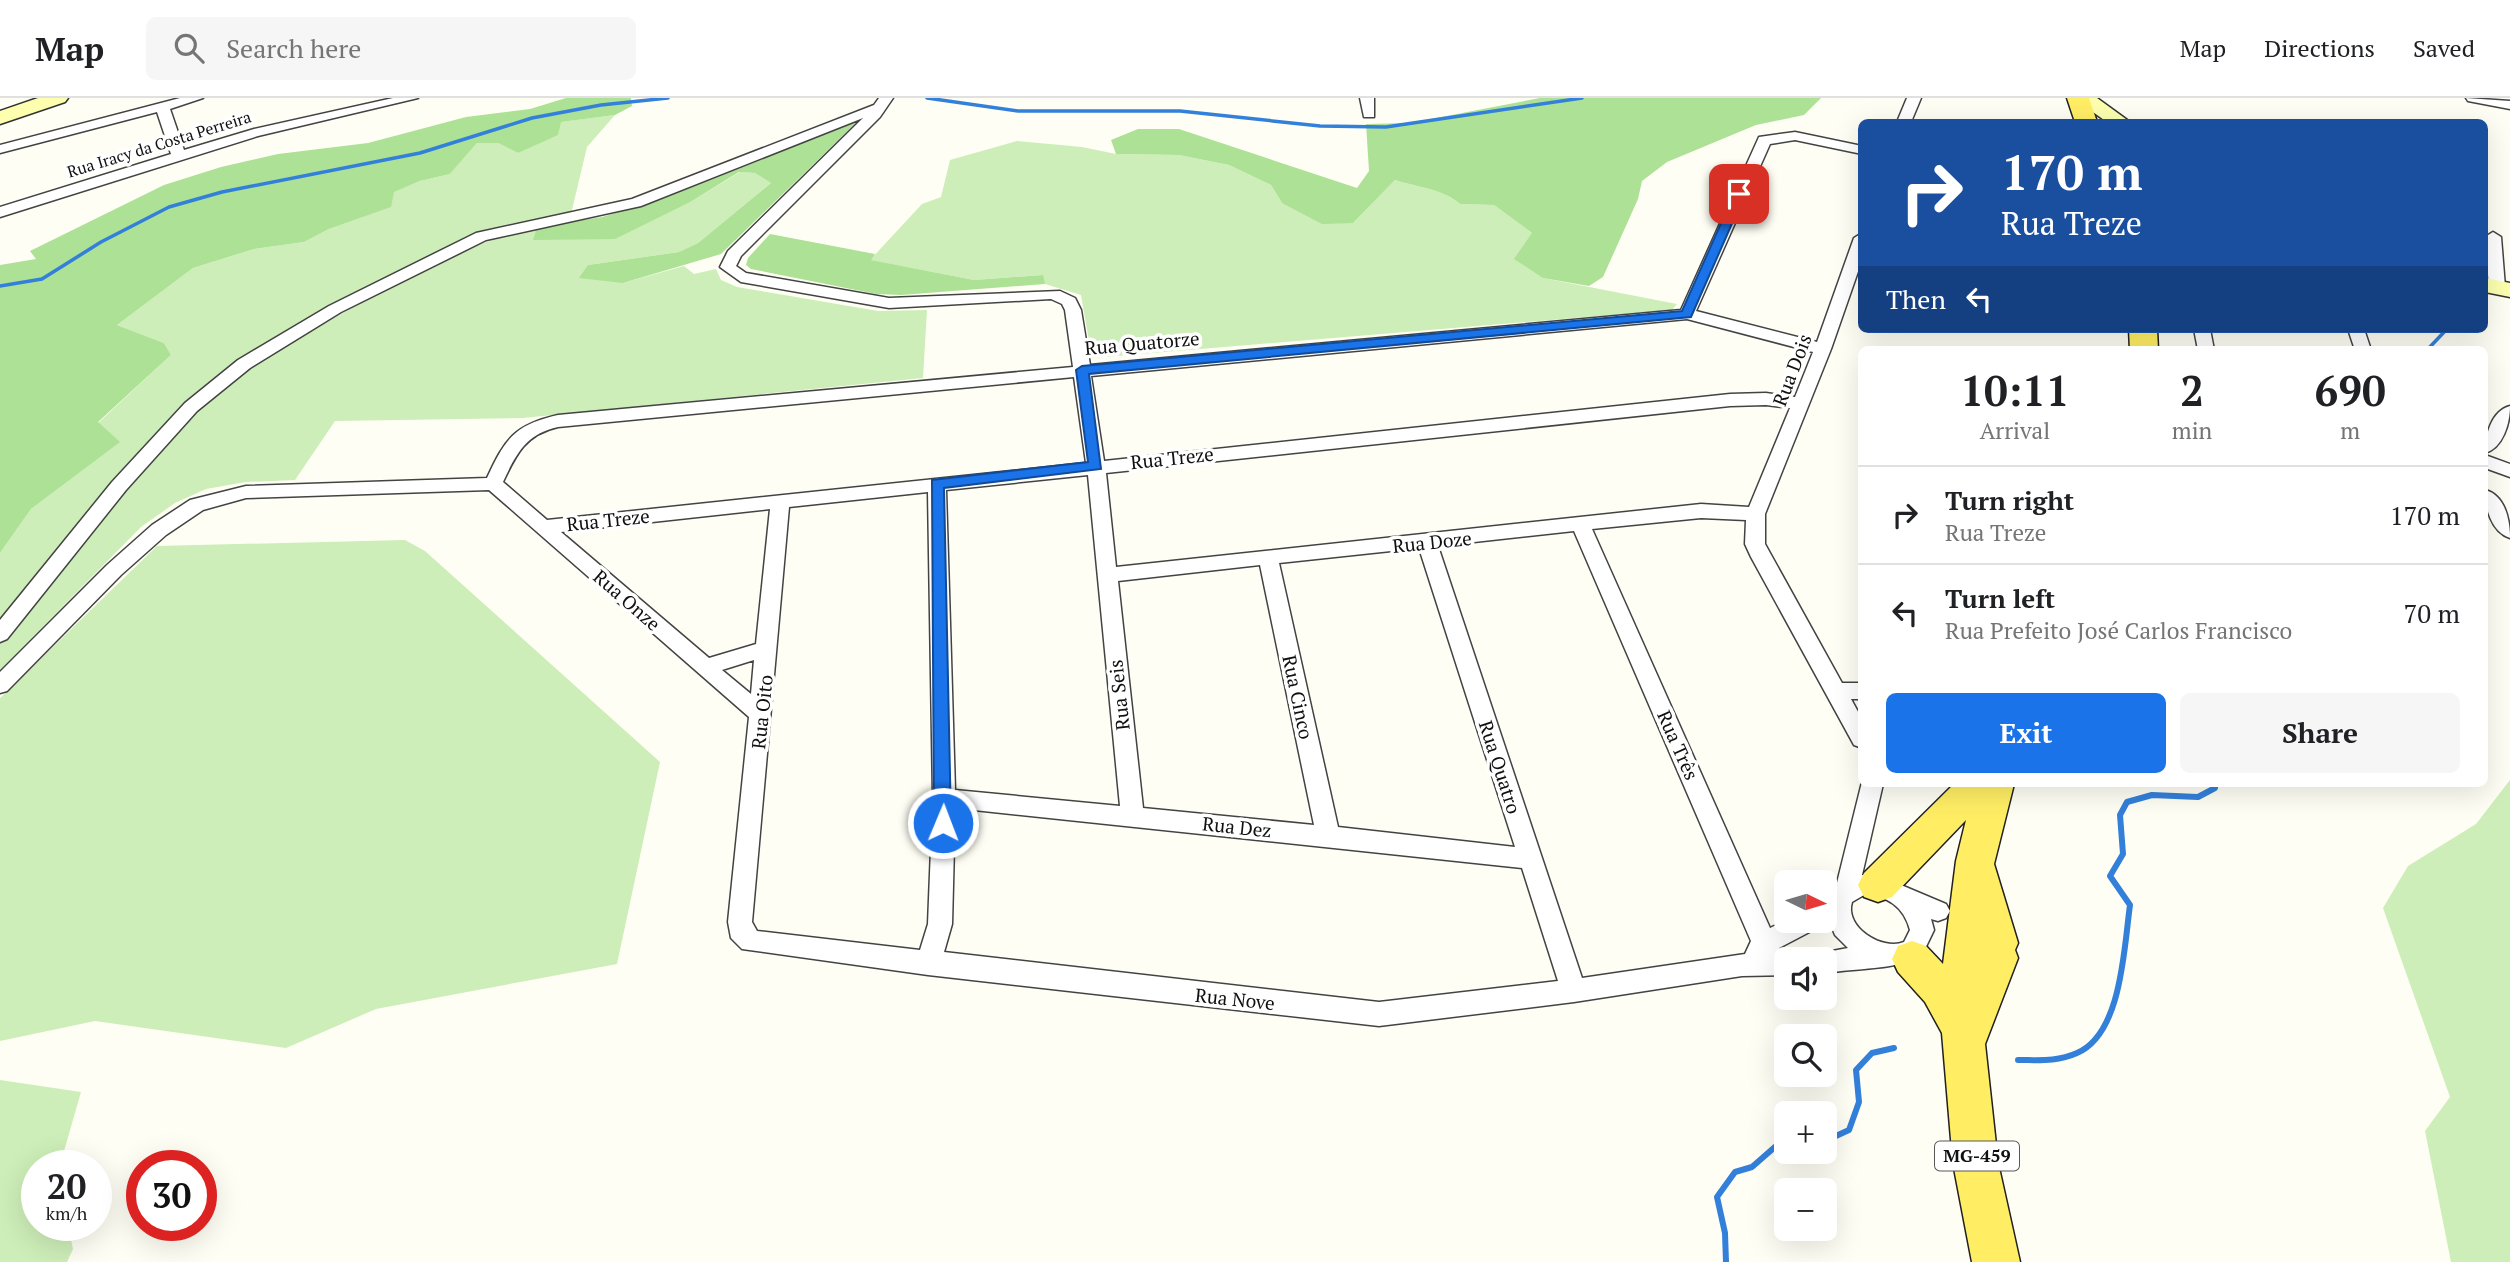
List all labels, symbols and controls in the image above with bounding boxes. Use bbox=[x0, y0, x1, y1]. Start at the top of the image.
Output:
search box bbox=[146, 17, 636, 80]
text: Map bbox=[35, 27, 104, 70]
icon: search bbox=[170, 29, 208, 67]
text: Search here bbox=[226, 31, 361, 65]
text: Map bbox=[2180, 32, 2226, 64]
text: Directions bbox=[2264, 32, 2375, 64]
text: Saved bbox=[2413, 32, 2475, 64]
street label: Rua Iracy da Costa Perreira bbox=[64, 105, 254, 183]
text: 170 m bbox=[2001, 139, 2143, 204]
icon: right bbox=[1886, 147, 1977, 238]
pin bbox=[1709, 164, 1769, 224]
icon: arrive bbox=[1720, 175, 1758, 213]
text: Rua Treze bbox=[2001, 202, 2142, 244]
icon: left bbox=[1960, 280, 1998, 318]
text: Then bbox=[1886, 282, 1946, 316]
street label: Rua Quatorze bbox=[1083, 325, 1200, 360]
street label: Rua Dois bbox=[1766, 330, 1817, 409]
text: 10:11 bbox=[1960, 362, 2070, 418]
text: 2 bbox=[2180, 362, 2204, 418]
text: 690 bbox=[2315, 362, 2386, 418]
text: Arrival bbox=[1980, 415, 2050, 446]
text: min bbox=[2172, 415, 2212, 446]
text: m bbox=[2340, 415, 2360, 446]
street label: Rua Treze bbox=[1129, 441, 1215, 474]
text: Turn right bbox=[1945, 483, 2074, 517]
icon: right bbox=[1886, 496, 1924, 534]
text: 170 m bbox=[2390, 498, 2460, 532]
street label: Rua Treze bbox=[565, 503, 651, 536]
text: Rua Treze bbox=[1945, 517, 2046, 548]
street label: Rua Doze bbox=[1391, 525, 1473, 558]
street label: Rua Onze bbox=[588, 564, 666, 636]
text: Turn left bbox=[1945, 581, 2055, 615]
icon: left bbox=[1886, 594, 1924, 632]
text: 70 m bbox=[2404, 596, 2460, 630]
text: Rua Prefeito José Carlos Francisco bbox=[1945, 615, 2292, 646]
street label: Rua Cinco bbox=[1277, 652, 1320, 741]
street label: Rua Seis bbox=[1102, 658, 1135, 732]
street label: Rua Oito bbox=[745, 674, 778, 750]
button: Exit bbox=[1886, 693, 2166, 773]
button: Share bbox=[2180, 693, 2460, 773]
street label: Rua Três bbox=[1652, 706, 1705, 783]
street label: Rua Quatro bbox=[1474, 717, 1527, 817]
position arrow bbox=[906, 786, 980, 860]
street label: Rua Dez bbox=[1201, 810, 1273, 843]
north arrow bbox=[1774, 870, 1838, 933]
map controls bbox=[1774, 870, 1837, 1241]
button: sound bbox=[1774, 947, 1837, 1010]
street label: Rua Nove bbox=[1194, 982, 1276, 1015]
button: search bbox=[1774, 1024, 1837, 1087]
button: + bbox=[1774, 1101, 1837, 1164]
road number: MG-459 bbox=[1935, 1142, 2019, 1170]
speed limit sign: 30 bbox=[126, 1150, 217, 1241]
text: 20 bbox=[47, 1163, 86, 1209]
button: − bbox=[1774, 1178, 1837, 1241]
text: km/h bbox=[46, 1201, 87, 1225]

